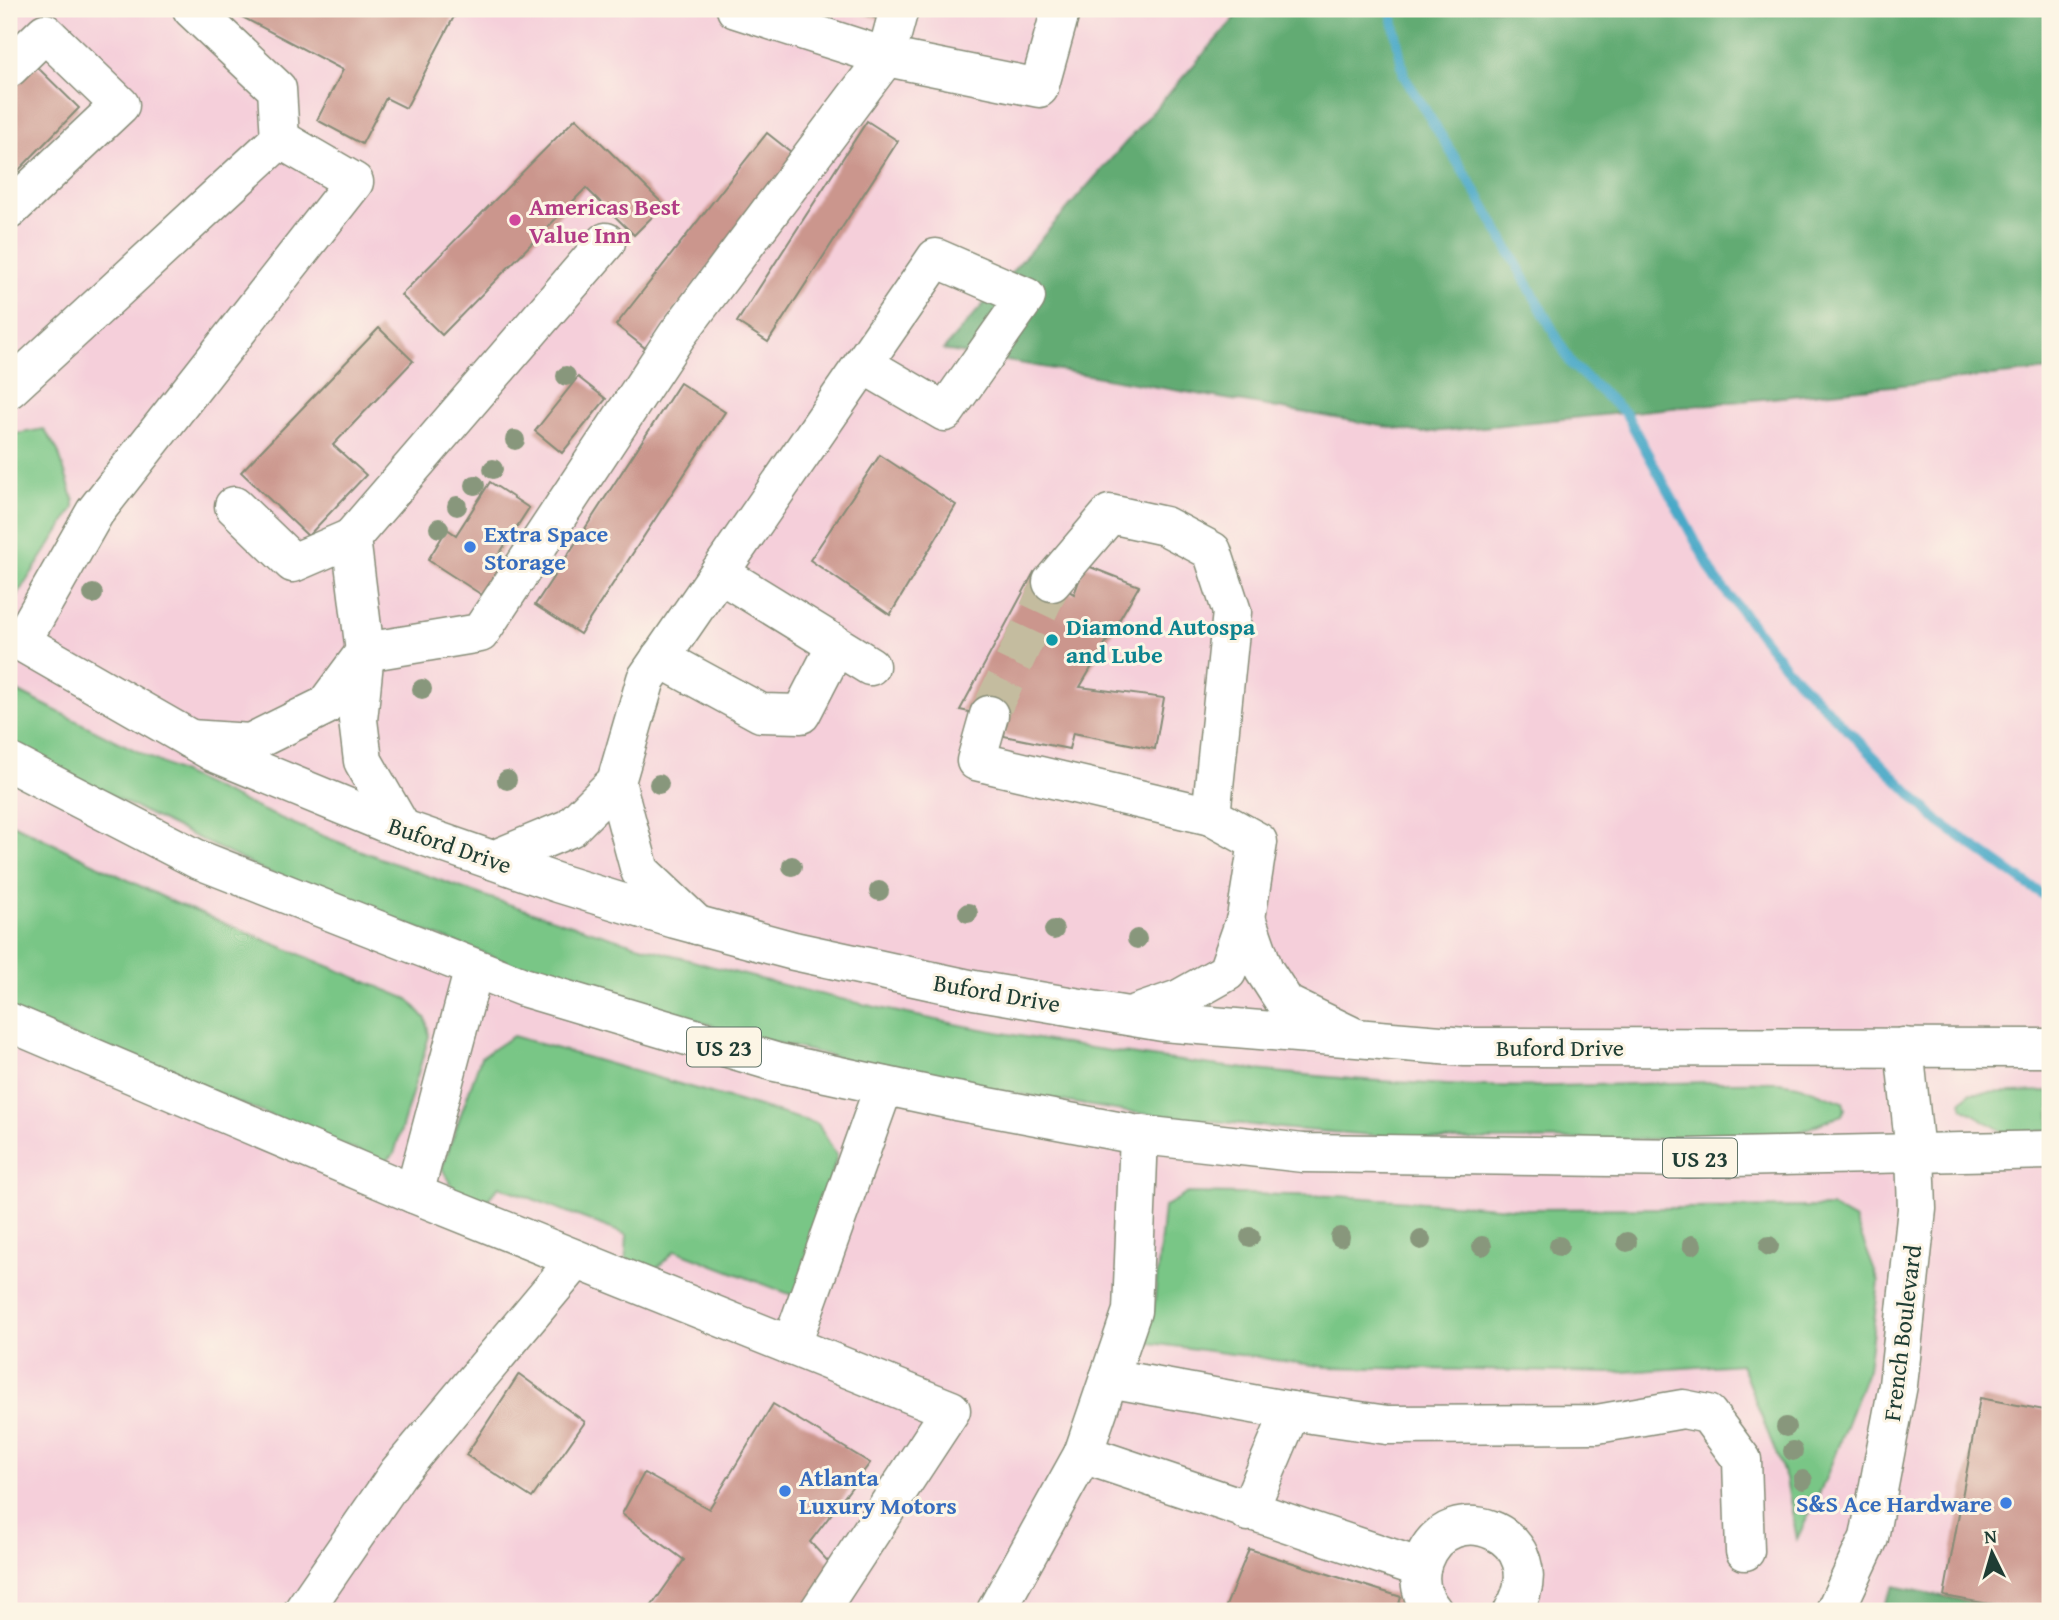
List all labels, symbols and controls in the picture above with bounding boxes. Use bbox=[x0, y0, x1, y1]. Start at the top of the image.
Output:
place label: Americas Best Value Inn bbox=[529, 189, 680, 252]
marker: Americas Best Value Inn bbox=[507, 212, 523, 228]
place label: Extra Space Storage bbox=[484, 516, 609, 579]
marker: Extra Space Storage bbox=[462, 539, 478, 555]
place label: Diamond Autospa and Lube bbox=[1066, 609, 1256, 672]
marker: Diamond Autospa and Lube bbox=[1044, 632, 1060, 648]
street label: Buford Drive bbox=[384, 808, 516, 882]
street label: Buford Drive bbox=[931, 965, 1063, 1021]
road number: US 23 bbox=[687, 1028, 761, 1066]
street label: Buford Drive bbox=[1496, 1030, 1624, 1065]
road number: US 23 bbox=[1663, 1138, 1737, 1177]
street label: French Boulevard bbox=[1874, 1243, 1930, 1423]
place label: Atlanta Luxury Motors bbox=[799, 1460, 957, 1523]
marker: Atlanta Luxury Motors bbox=[777, 1483, 793, 1499]
place label: S&S Ace Hardware bbox=[1796, 1486, 1992, 1521]
marker: S&S Ace Hardware bbox=[1998, 1495, 2014, 1511]
north arrow bbox=[1958, 1518, 2028, 1588]
text: N bbox=[1983, 1522, 1998, 1551]

